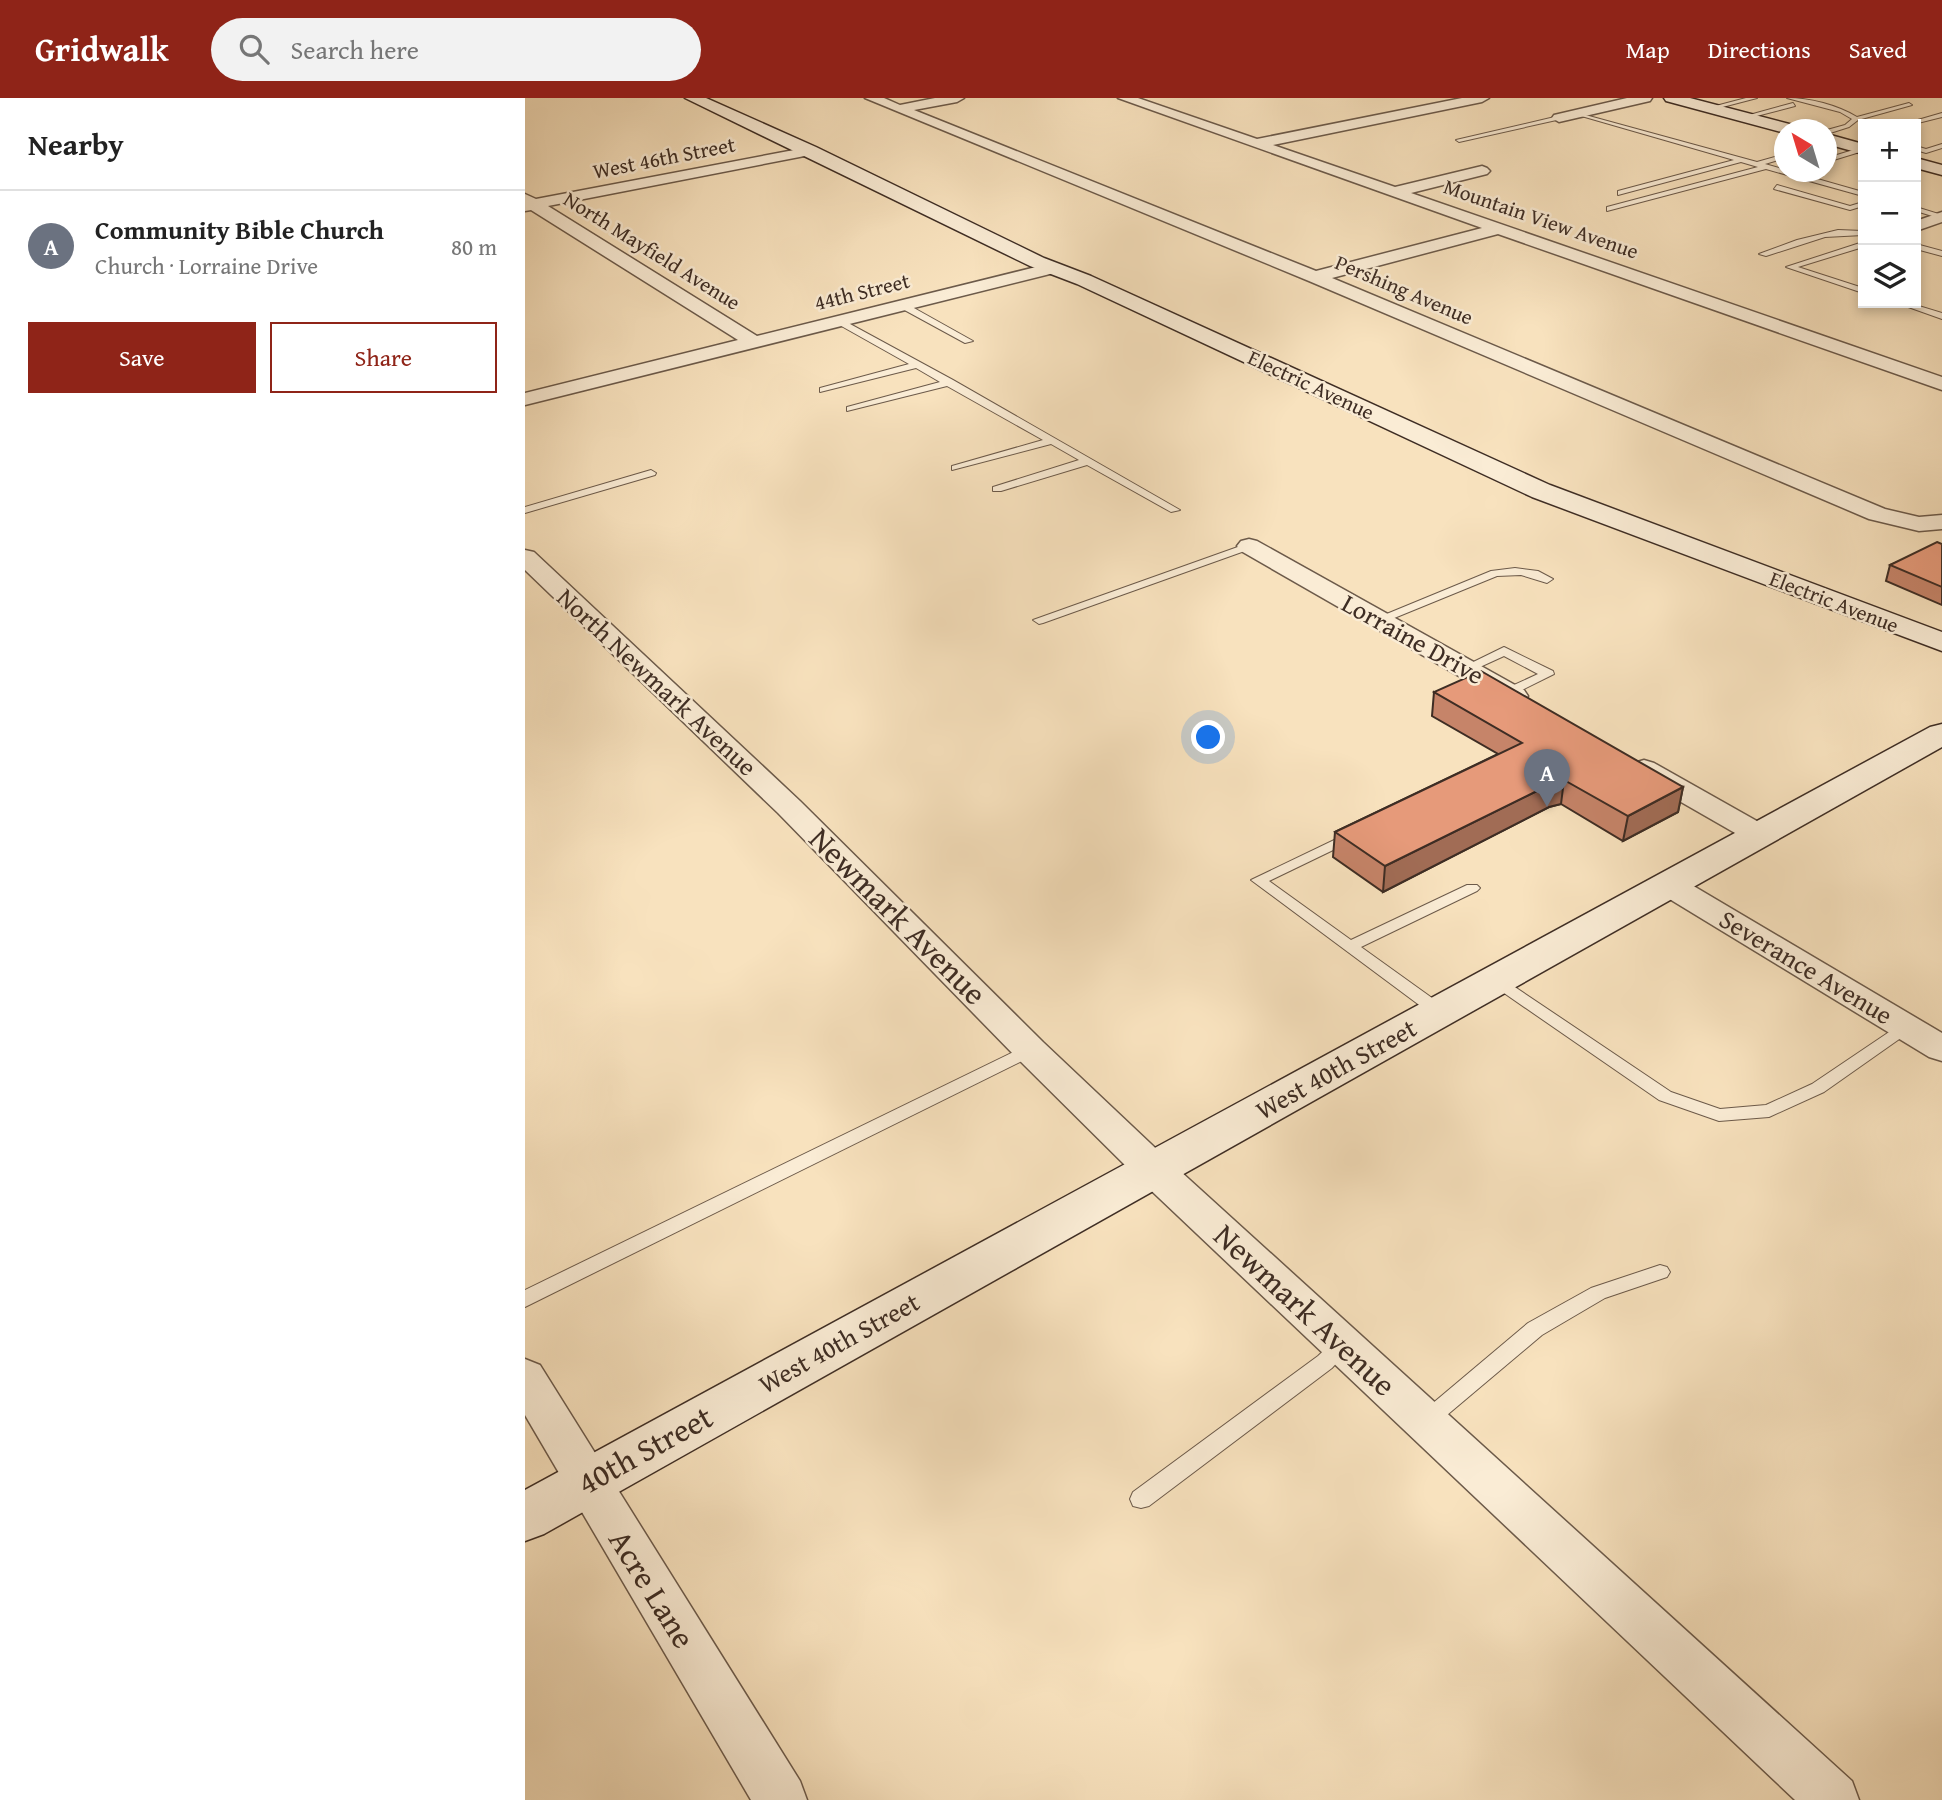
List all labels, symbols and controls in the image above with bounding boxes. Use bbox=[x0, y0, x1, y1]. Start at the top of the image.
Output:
search box bbox=[211, 18, 701, 81]
text: Gridwalk bbox=[35, 25, 169, 73]
icon: search bbox=[235, 30, 273, 68]
text: Search here bbox=[291, 30, 419, 69]
text: Map bbox=[1626, 32, 1670, 67]
text: Directions bbox=[1708, 32, 1811, 67]
text: Saved bbox=[1849, 32, 1907, 67]
north arrow bbox=[1774, 119, 1837, 182]
map controls bbox=[1858, 119, 1921, 308]
button: + bbox=[1858, 119, 1921, 182]
text: Nearby bbox=[28, 122, 124, 166]
street label: West 46th Street bbox=[590, 128, 738, 187]
street label: Mountain View Avenue bbox=[1440, 171, 1643, 266]
button: − bbox=[1858, 182, 1921, 245]
street label: North Mayfield Avenue bbox=[558, 184, 747, 318]
text: Community Bible Church bbox=[95, 210, 384, 249]
text: A bbox=[44, 230, 58, 263]
text: 80 m bbox=[451, 230, 497, 263]
button: layers bbox=[1858, 245, 1921, 308]
street label: Pershing Avenue bbox=[1330, 247, 1478, 333]
text: Church · Lorraine Drive bbox=[95, 249, 318, 282]
street label: 44th Street bbox=[811, 265, 913, 318]
button: Save bbox=[28, 322, 256, 393]
button: Share bbox=[270, 322, 497, 393]
street label: Electric Avenue bbox=[1243, 342, 1380, 427]
street label: Electric Avenue bbox=[1765, 563, 1903, 640]
street label: North Newmark Avenue bbox=[549, 578, 766, 785]
street label: Lorraine Drive bbox=[1335, 583, 1492, 694]
your location bbox=[1191, 720, 1225, 754]
pin: A bbox=[1524, 749, 1570, 807]
street label: Newmark Avenue bbox=[799, 816, 998, 1015]
street label: Severance Avenue bbox=[1712, 899, 1900, 1034]
street label: West 40th Street bbox=[1248, 1008, 1423, 1129]
street label: Newmark Avenue bbox=[1203, 1212, 1407, 1407]
street label: West 40th Street bbox=[751, 1282, 926, 1403]
street label: 40th Street bbox=[569, 1393, 721, 1506]
street label: Acre Lane bbox=[598, 1520, 707, 1657]

